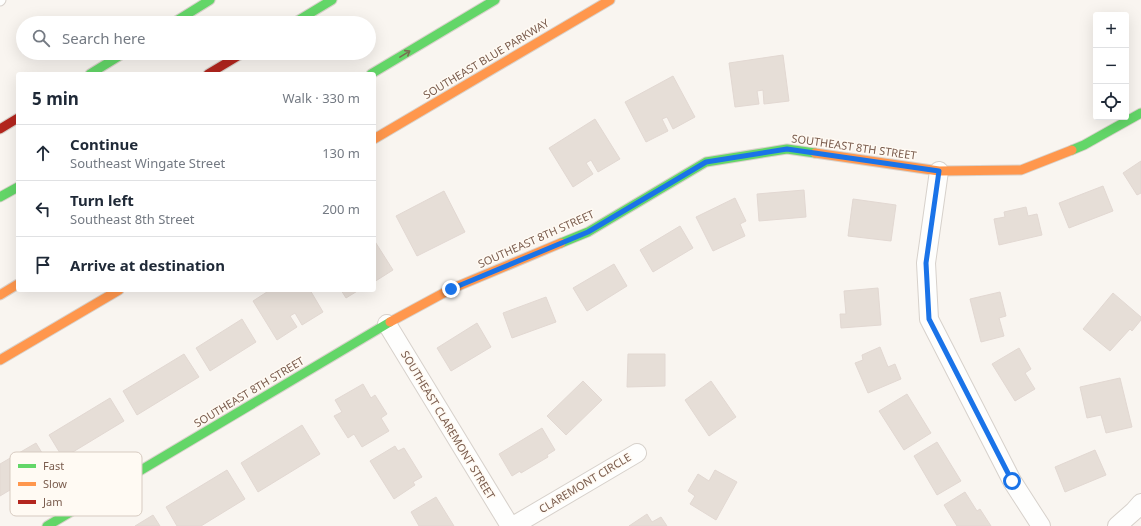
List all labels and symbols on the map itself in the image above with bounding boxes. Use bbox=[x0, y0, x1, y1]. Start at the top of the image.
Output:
street label: SOUTHEAST BLUE PARKWAY bbox=[420, 15, 552, 102]
one-way arrow bbox=[399, 50, 411, 58]
street label: SOUTHEAST 8TH STREET bbox=[791, 130, 917, 163]
street label: SOUTHEAST 8TH STREET bbox=[475, 206, 596, 271]
route end bbox=[442, 280, 460, 298]
street label: SOUTHEAST CLAREMONT STREET bbox=[398, 348, 499, 502]
street label: SOUTHEAST 8TH STREET bbox=[191, 353, 307, 430]
street label: CLAREMONT CIRCLE bbox=[536, 449, 634, 516]
legend bbox=[10, 452, 142, 516]
text: Fast bbox=[43, 458, 64, 473]
route start bbox=[1003, 472, 1021, 490]
text: Slow bbox=[43, 476, 67, 491]
text: Jam bbox=[42, 494, 62, 509]

